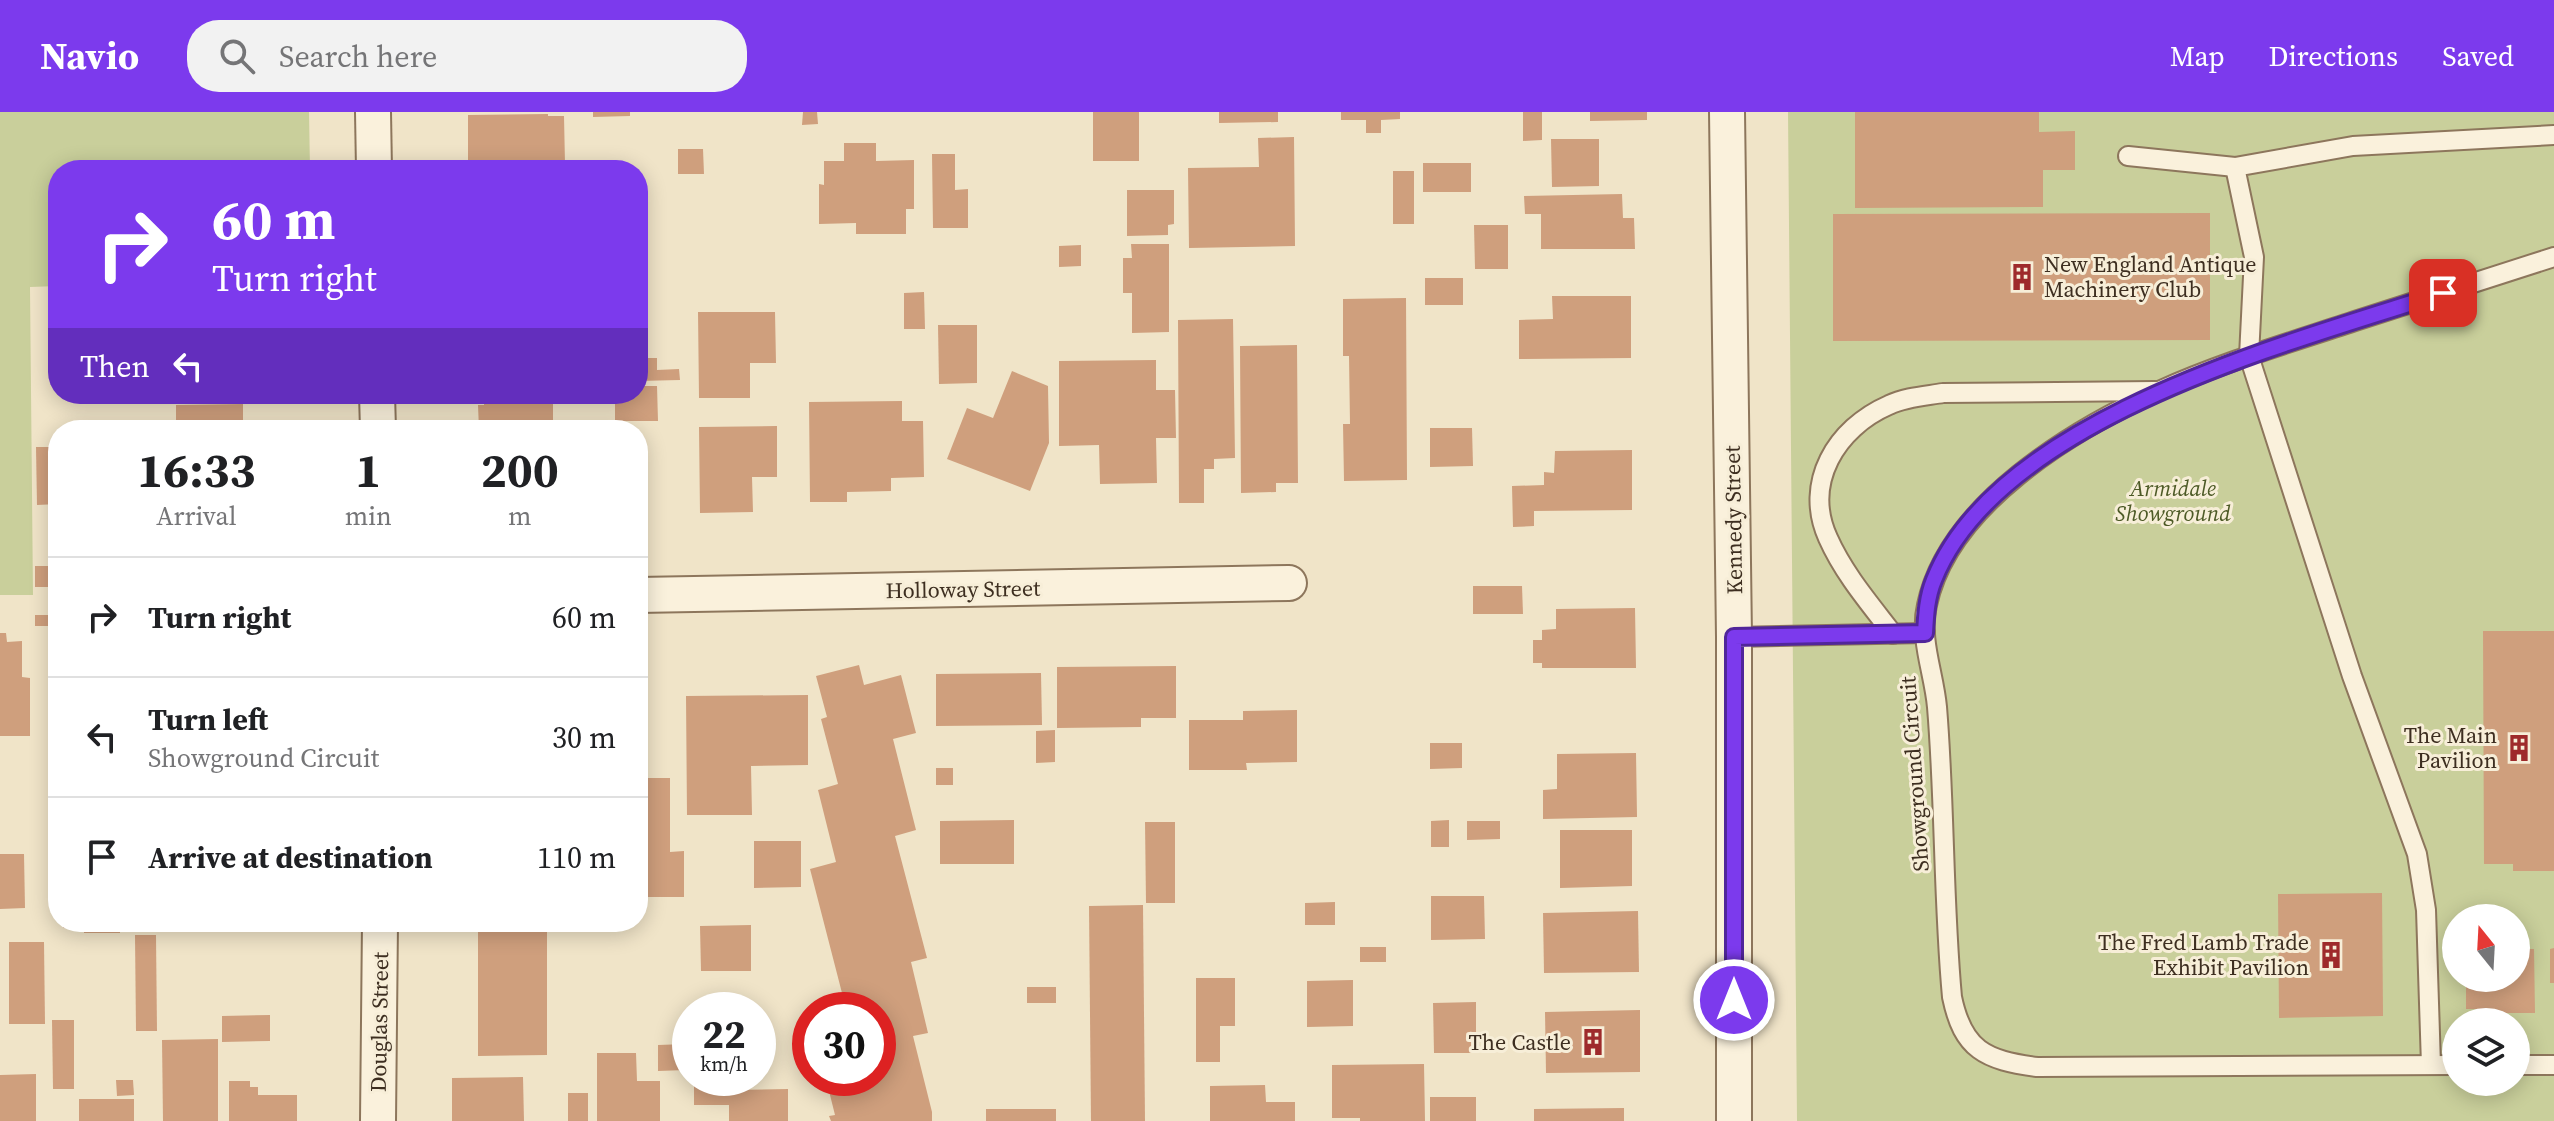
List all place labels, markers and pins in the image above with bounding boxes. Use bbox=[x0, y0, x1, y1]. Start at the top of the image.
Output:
place label: New England Antique Machinery Club bbox=[2044, 249, 2257, 304]
pin bbox=[2409, 259, 2477, 327]
building icon: New England Antique Machinery Club bbox=[2007, 262, 2037, 292]
place label: The Main Pavilion bbox=[2404, 720, 2497, 775]
building icon: The Main Pavilion bbox=[2504, 733, 2534, 763]
place label: The Fred Lamb Trade Exhibit Pavilion bbox=[2098, 927, 2309, 982]
building icon: The Fred Lamb Trade Exhibit Pavilion bbox=[2316, 940, 2346, 970]
place label: The Castle bbox=[1469, 1027, 1571, 1057]
building icon: The Castle bbox=[1578, 1027, 1608, 1057]

